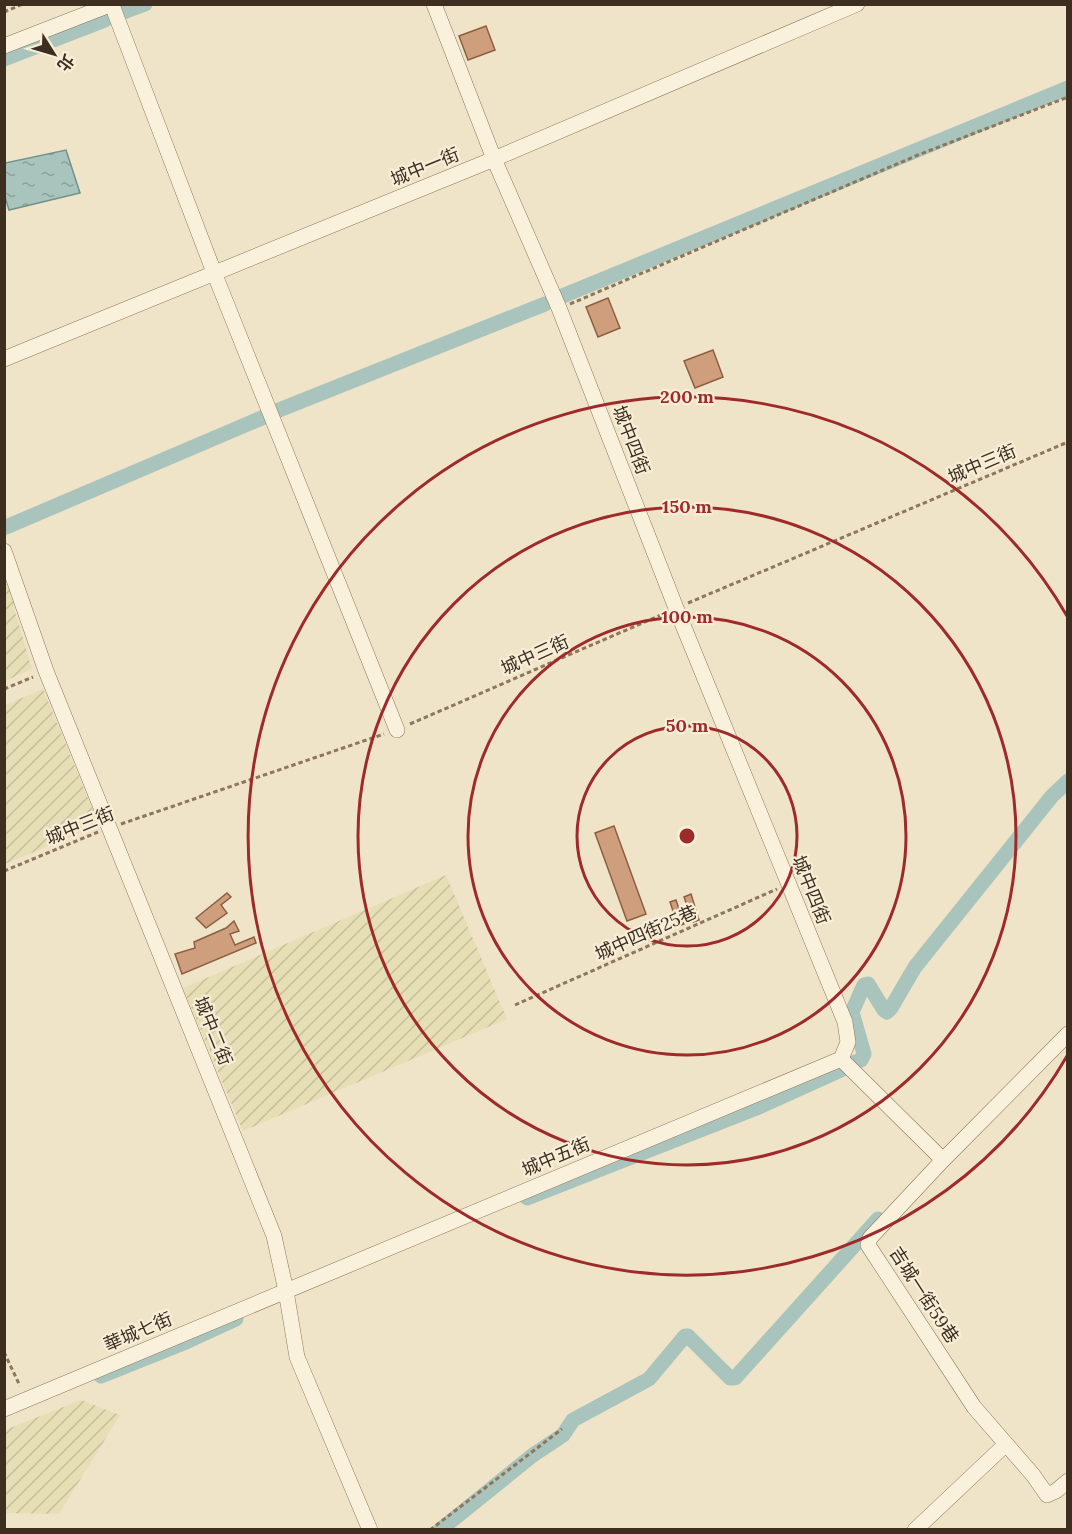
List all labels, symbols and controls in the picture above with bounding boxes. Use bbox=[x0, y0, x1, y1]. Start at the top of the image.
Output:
north arrow bbox=[24, 24, 84, 84]
text: 北 bbox=[53, 51, 79, 75]
street label: 城中一街 bbox=[387, 142, 462, 191]
text: 200 m bbox=[660, 385, 714, 408]
street label: 城中四街 bbox=[608, 402, 655, 478]
street label: 城中三街 bbox=[944, 439, 1019, 488]
text: 150 m bbox=[662, 495, 712, 518]
text: 100 m bbox=[661, 605, 713, 628]
street label: 城中三街 bbox=[497, 629, 572, 680]
text: 50 m bbox=[666, 714, 709, 737]
street label: 城中三街 bbox=[42, 801, 117, 850]
centre of rings bbox=[677, 826, 697, 846]
street label: 城中四街 bbox=[787, 852, 836, 927]
street label: 城中四街25巷 bbox=[591, 900, 700, 965]
street label: 城中二街 bbox=[189, 993, 238, 1068]
street label: 城中五街 bbox=[518, 1132, 593, 1181]
street label: 吉城一街59巷 bbox=[885, 1242, 964, 1347]
street label: 華城七街 bbox=[100, 1307, 175, 1356]

